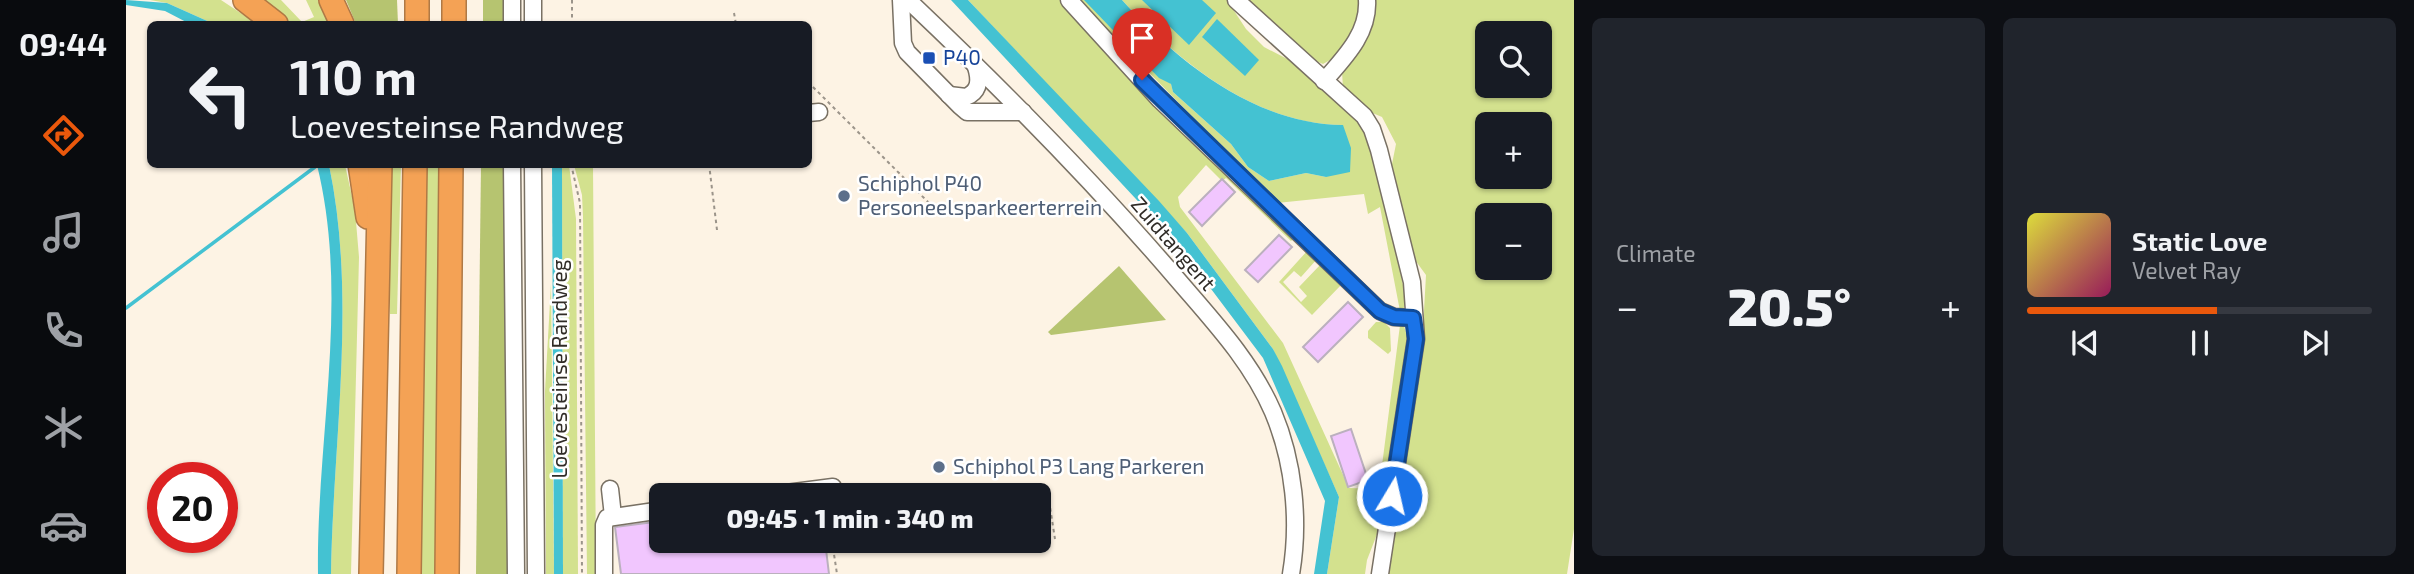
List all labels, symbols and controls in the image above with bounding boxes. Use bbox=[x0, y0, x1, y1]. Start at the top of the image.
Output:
pin bbox=[1112, 8, 1172, 80]
icon: arrive bbox=[1123, 19, 1161, 57]
map controls bbox=[1475, 21, 1552, 280]
button: search bbox=[1475, 21, 1552, 98]
text: 09:44 bbox=[19, 24, 107, 62]
place label: P40 bbox=[943, 44, 981, 69]
text: 110 m bbox=[290, 46, 417, 105]
icon: left bbox=[175, 49, 266, 140]
marker: P40 bbox=[921, 50, 937, 66]
text: Loevesteinse Randweg bbox=[290, 106, 624, 144]
icon: directions bbox=[39, 111, 88, 160]
button: + bbox=[1475, 112, 1552, 189]
place label: Schiphol P40 Personeelsparkeerterrein bbox=[858, 170, 1102, 219]
marker: Schiphol P40 Personeelsparkeerterrein bbox=[836, 188, 852, 204]
street label: Zuidtangent bbox=[1127, 191, 1222, 295]
button: − bbox=[1475, 203, 1552, 280]
icon: music bbox=[39, 208, 88, 257]
text: Static Love bbox=[2132, 225, 2268, 256]
text: Climate bbox=[1616, 239, 1696, 267]
text: Velvet Ray bbox=[2132, 256, 2241, 284]
street label: Loevesteinse Randweg bbox=[546, 259, 571, 479]
text: 20.5° bbox=[1727, 274, 1851, 336]
text: − bbox=[1616, 283, 1638, 329]
text: + bbox=[1940, 283, 1961, 329]
icon: phone bbox=[39, 306, 88, 355]
icon: previous bbox=[2066, 324, 2104, 362]
icon: pause bbox=[2181, 324, 2219, 362]
icon: next bbox=[2296, 324, 2334, 362]
icon: climate bbox=[39, 403, 88, 452]
place label: Schiphol P3 Lang Parkeren bbox=[953, 453, 1204, 478]
marker: Schiphol P3 Lang Parkeren bbox=[931, 459, 947, 475]
position arrow bbox=[1355, 459, 1429, 533]
speed limit sign: 20 bbox=[147, 462, 238, 553]
icon: car bbox=[39, 501, 88, 550]
text: 09:45 · 1 min · 340 m bbox=[726, 502, 974, 533]

